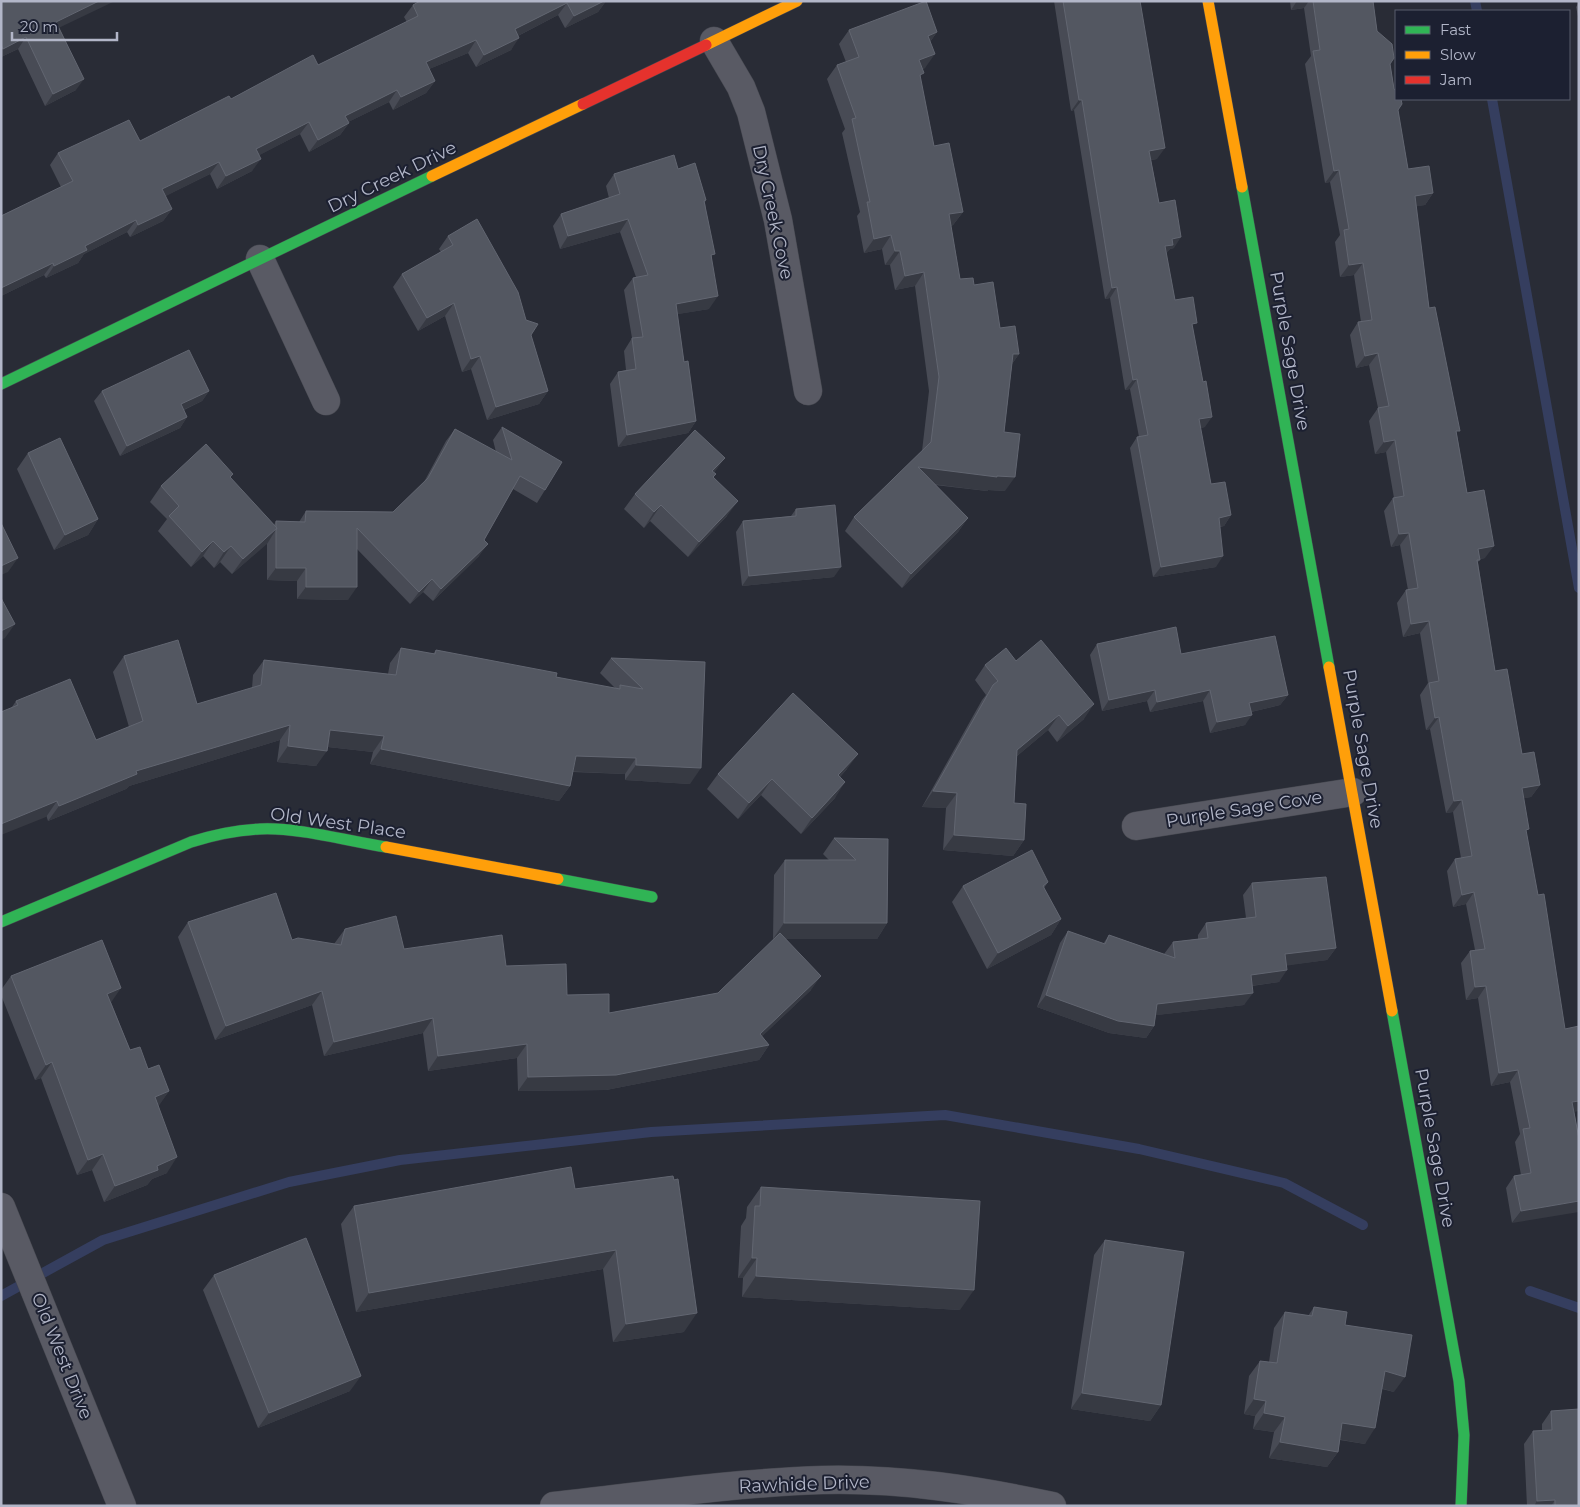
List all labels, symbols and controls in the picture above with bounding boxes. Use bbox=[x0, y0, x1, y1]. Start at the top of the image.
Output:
scale bar bbox=[12, 10, 118, 42]
legend bbox=[1395, 10, 1570, 100]
text: 20 m bbox=[20, 17, 58, 36]
text: Fast bbox=[1440, 20, 1471, 39]
text: Slow bbox=[1440, 45, 1476, 64]
text: Jam bbox=[1439, 70, 1472, 89]
street label: Dry Creek Drive bbox=[324, 136, 460, 218]
street label: Dry Creek Cove bbox=[748, 143, 798, 281]
street label: Purple Sage Drive bbox=[1265, 270, 1315, 433]
street label: Purple Sage Drive bbox=[1338, 668, 1388, 831]
street label: Purple Sage Cove bbox=[1164, 786, 1324, 832]
street label: Old West Place bbox=[269, 803, 407, 843]
street label: Purple Sage Drive bbox=[1410, 1067, 1460, 1230]
street label: Old West Drive bbox=[27, 1289, 97, 1423]
street label: Rawhide Drive bbox=[738, 1471, 870, 1497]

